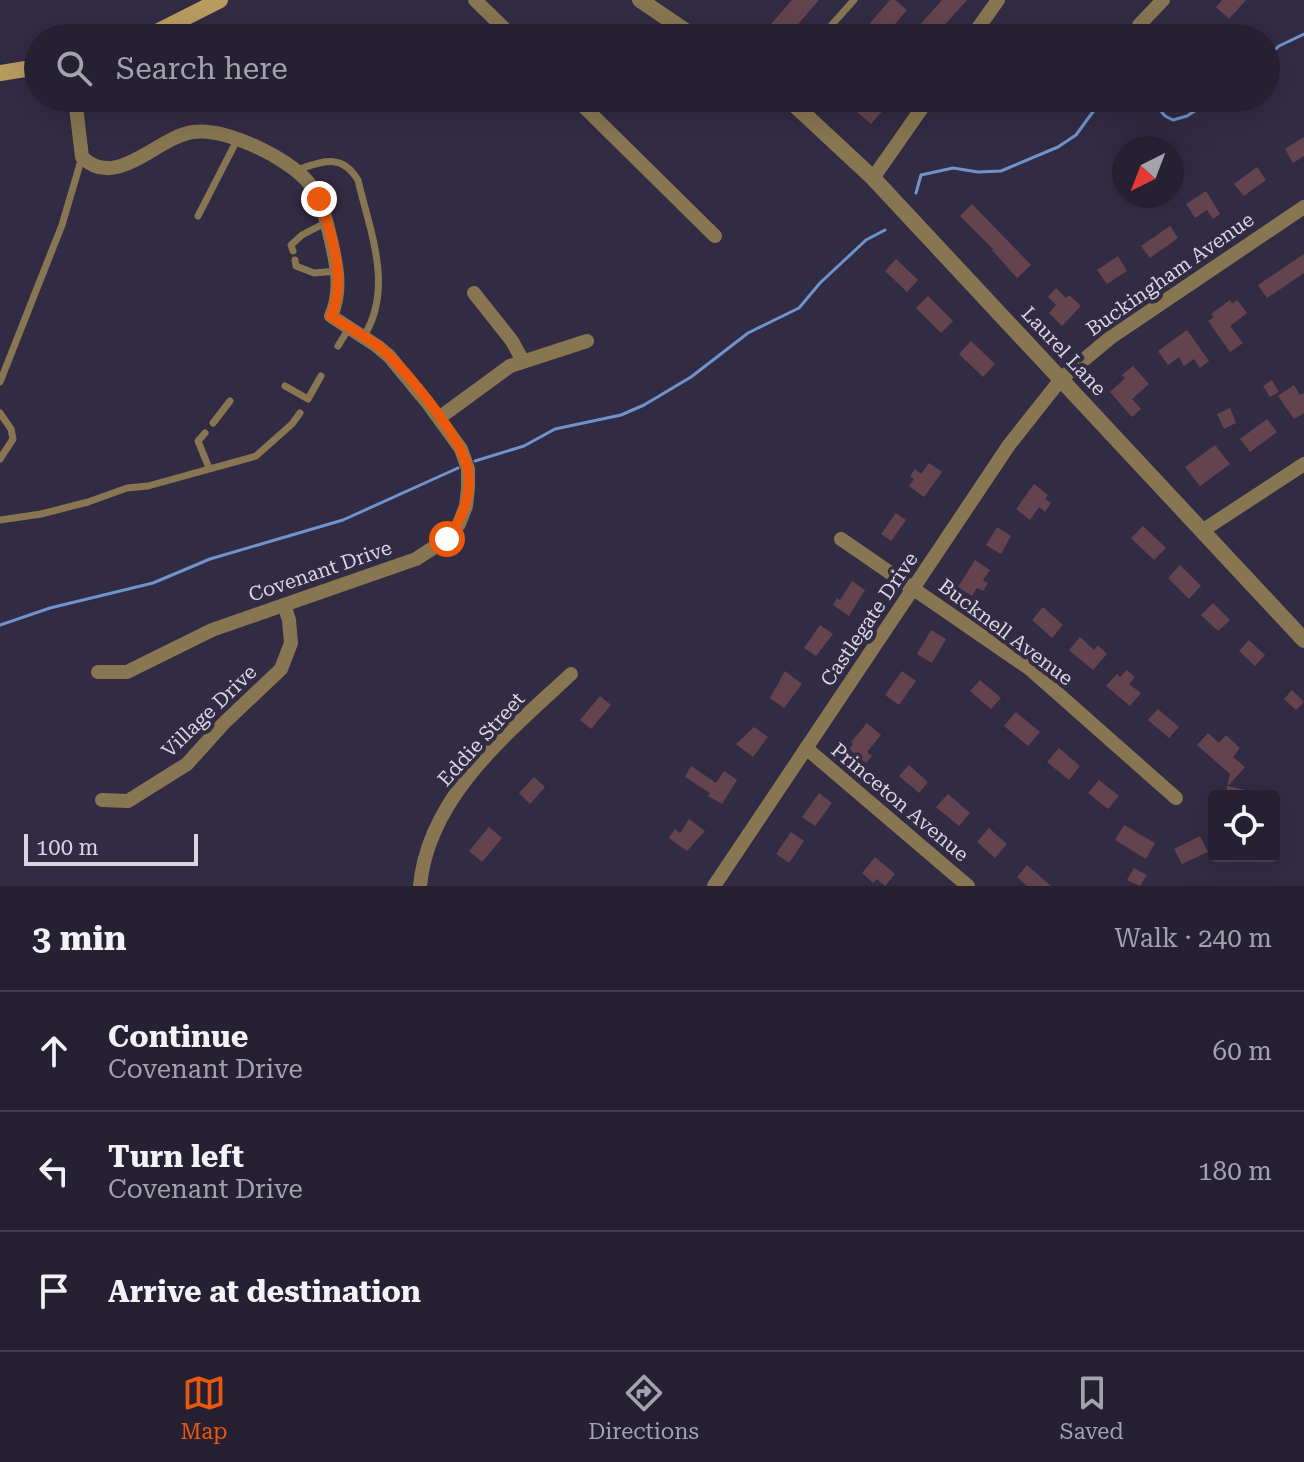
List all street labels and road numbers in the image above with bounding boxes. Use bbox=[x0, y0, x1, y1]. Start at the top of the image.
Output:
street label: Buckingham Avenue bbox=[1082, 207, 1258, 341]
street label: Laurel Lane bbox=[1017, 301, 1111, 401]
street label: Covenant Drive bbox=[245, 535, 395, 607]
street label: Castlegate Drive bbox=[815, 547, 923, 691]
street label: Bucknell Avenue bbox=[934, 574, 1078, 690]
street label: Village Drive bbox=[157, 660, 261, 762]
street label: Eddie Street bbox=[432, 687, 530, 791]
street label: Princeton Avenue bbox=[826, 738, 974, 866]

